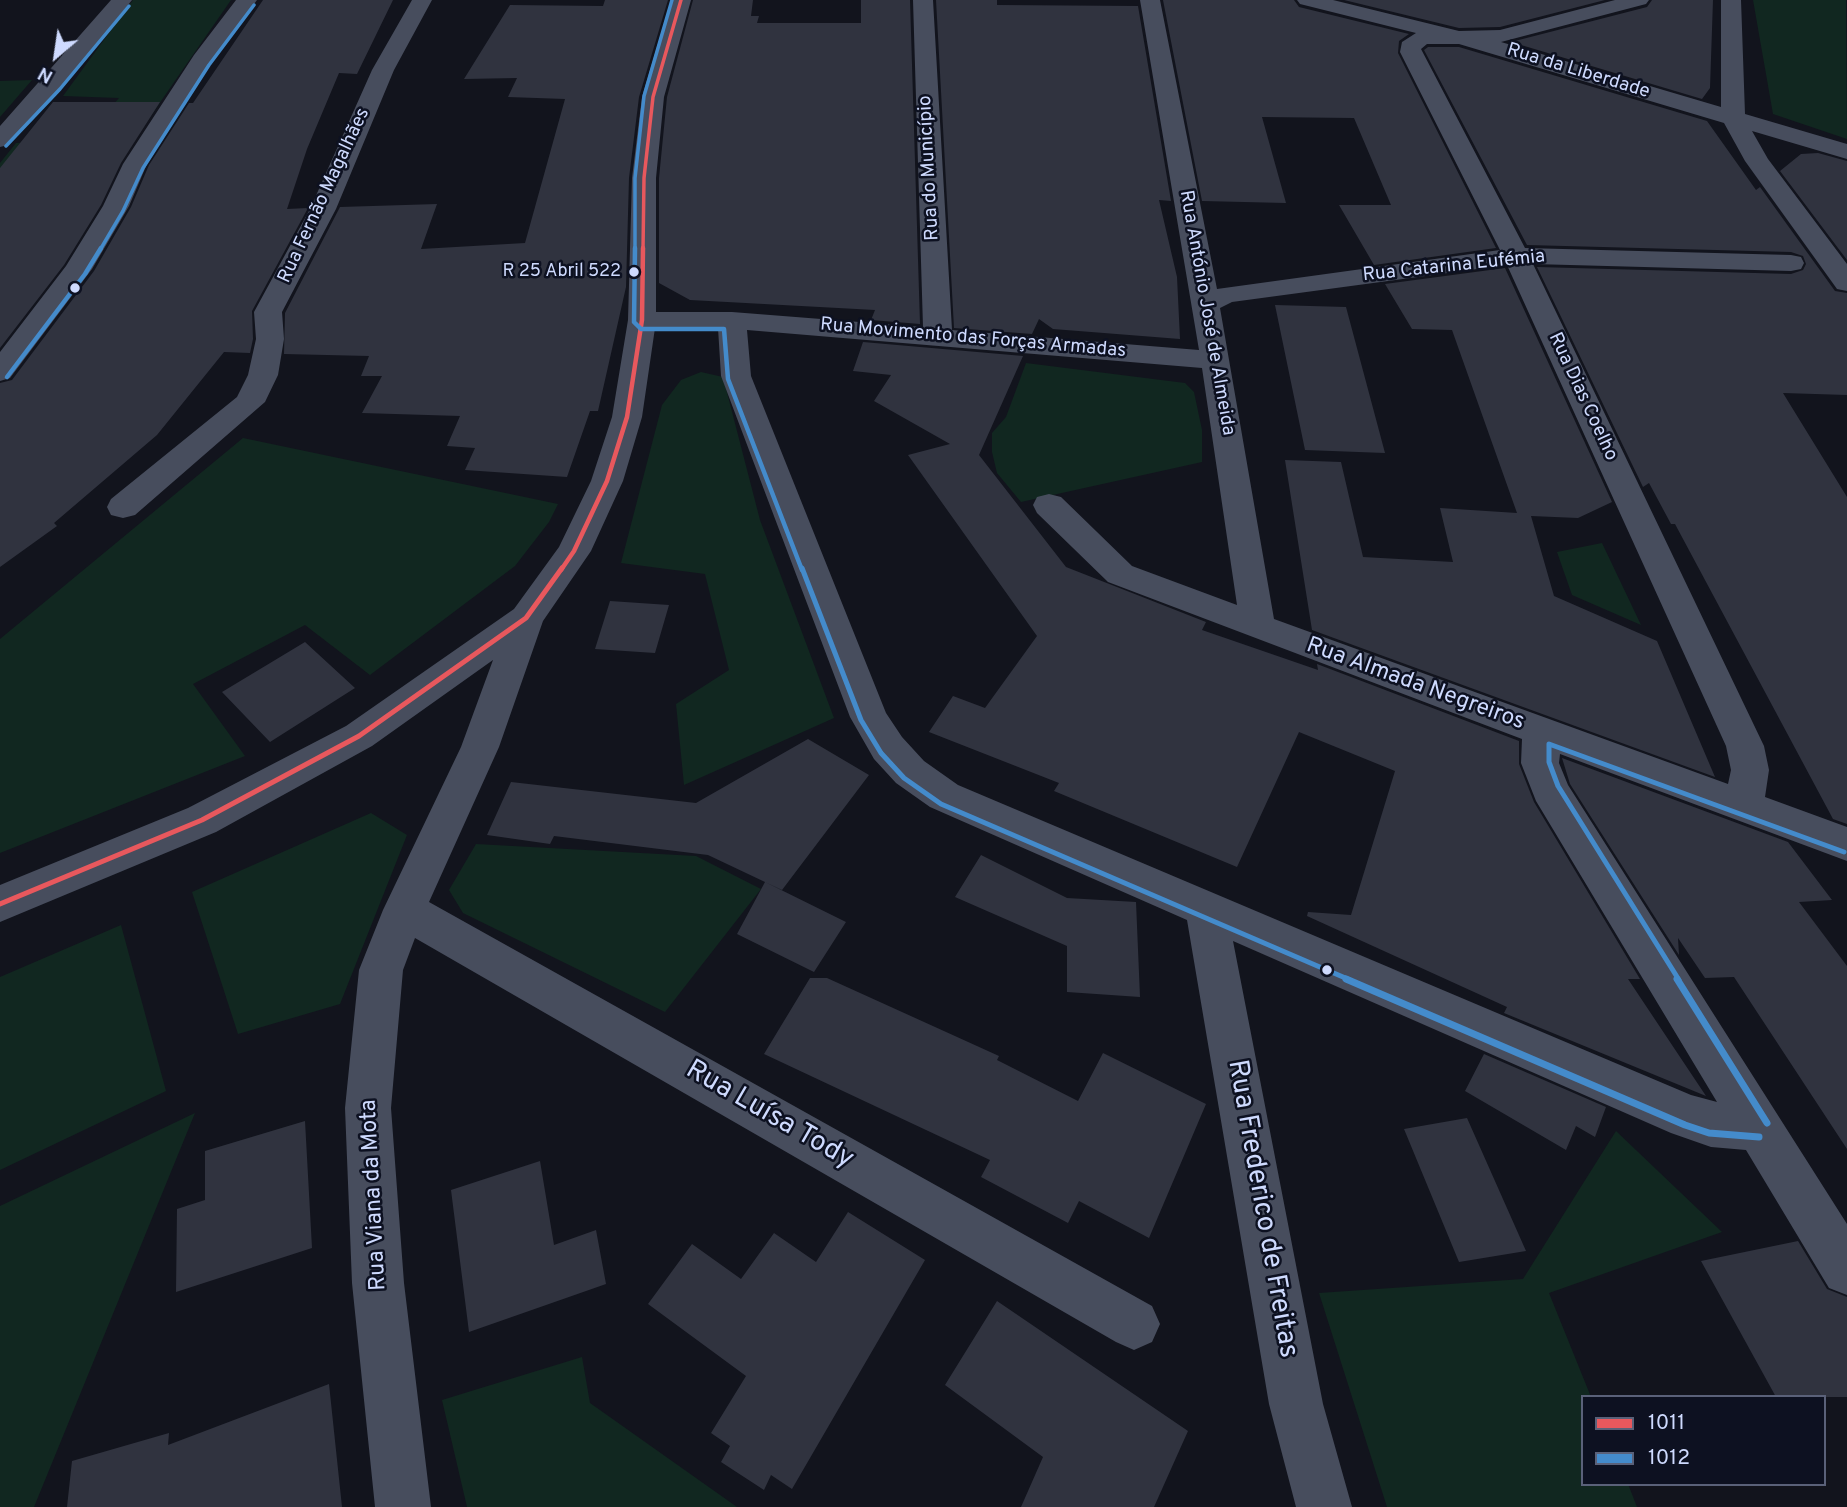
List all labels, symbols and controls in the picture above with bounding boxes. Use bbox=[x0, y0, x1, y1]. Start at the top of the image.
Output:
north arrow bbox=[21, 21, 91, 91]
street label: Rua da Liberdade bbox=[1504, 39, 1652, 105]
text: N bbox=[34, 61, 58, 88]
street label: Rua do Município bbox=[915, 95, 945, 241]
street label: Rua Fernão Magalhães bbox=[274, 105, 376, 287]
street label: Rua António José de Almeida bbox=[1173, 189, 1239, 437]
street label: Rua Catarina Eufémia bbox=[1362, 246, 1546, 288]
place label: R 25 Abril 522 bbox=[503, 261, 621, 283]
marker: R 25 Abril 522 bbox=[627, 265, 641, 279]
unlabelled marker bbox=[68, 281, 82, 295]
street label: Rua Movimento das Forças Armadas bbox=[819, 314, 1127, 364]
street label: Rua Dias Coelho bbox=[1542, 329, 1622, 465]
street label: Rua Almada Negreiros bbox=[1302, 633, 1528, 737]
unlabelled marker bbox=[1320, 963, 1334, 977]
street label: Rua Luísa Tody bbox=[679, 1054, 859, 1178]
street label: Rua Frederico de Freitas bbox=[1218, 1057, 1304, 1361]
street label: Rua Viana da Mota bbox=[356, 1099, 394, 1291]
legend bbox=[1581, 1395, 1826, 1486]
text: 1011 bbox=[1648, 1410, 1685, 1437]
text: 1012 bbox=[1648, 1445, 1690, 1472]

